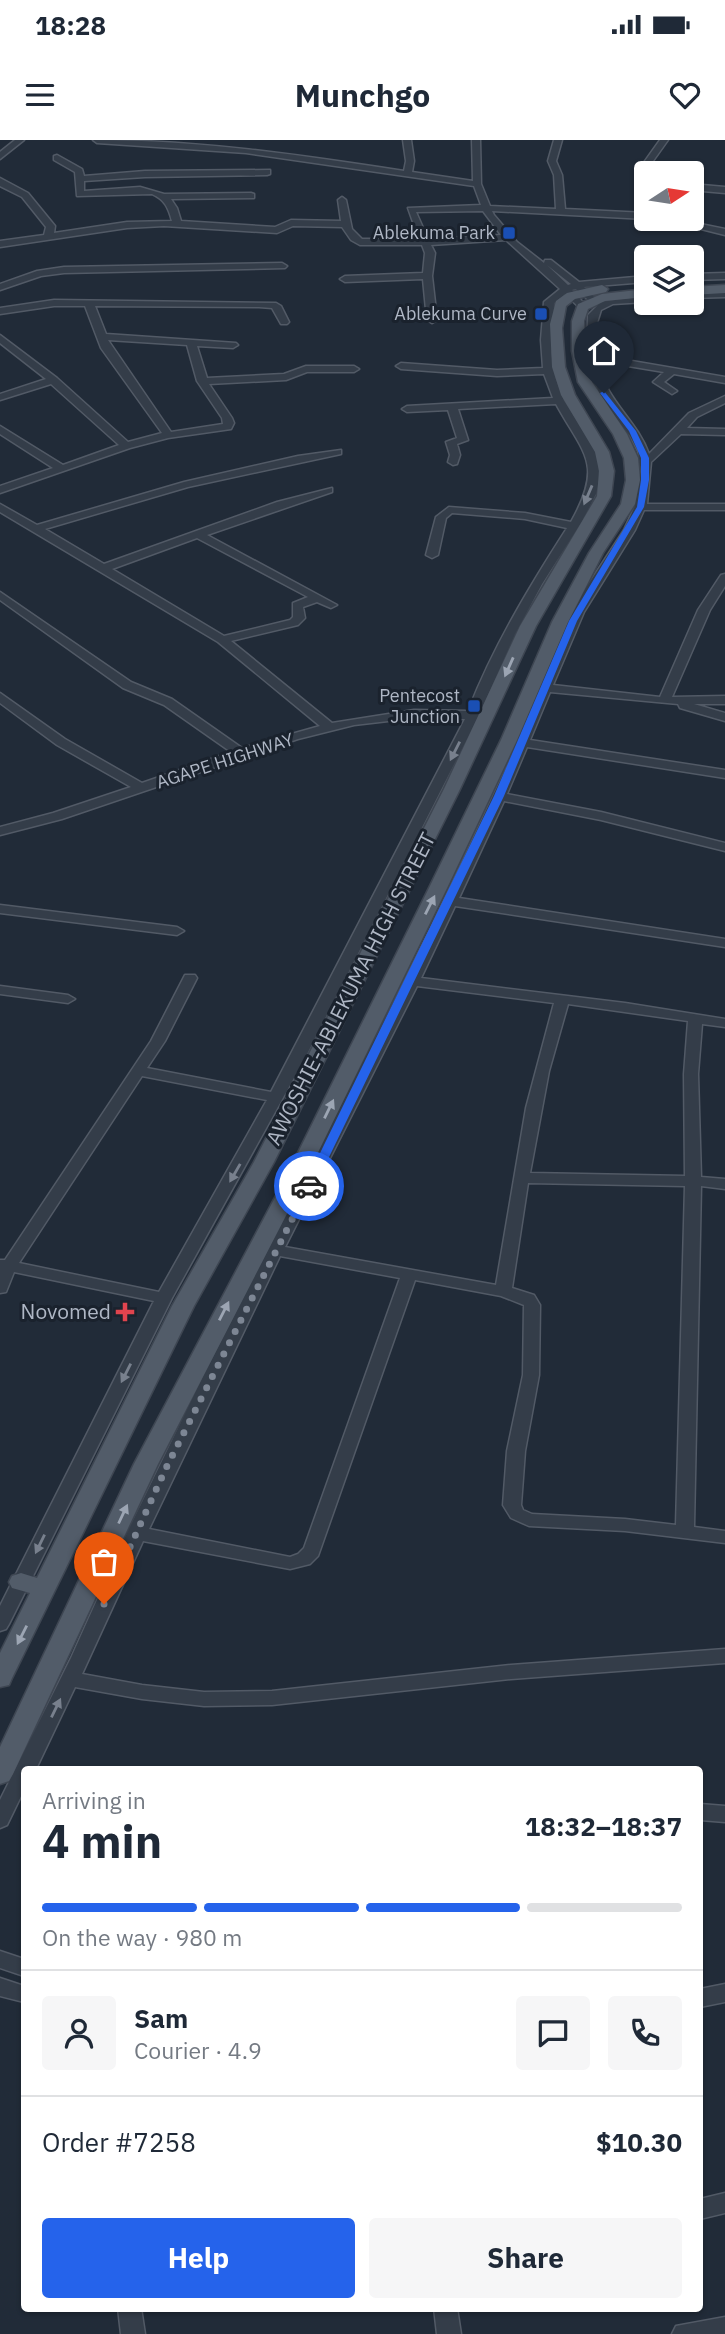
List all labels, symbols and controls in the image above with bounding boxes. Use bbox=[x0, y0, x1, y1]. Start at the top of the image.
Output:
text: 18:28 bbox=[35, 8, 106, 42]
text: Munchgo bbox=[295, 74, 430, 116]
icon: menu bbox=[21, 76, 59, 114]
icon: heart bbox=[666, 76, 704, 114]
north arrow bbox=[634, 161, 704, 231]
map controls bbox=[634, 161, 704, 315]
place label: Ablekuma Park bbox=[373, 221, 496, 244]
marker: Ablekuma Park bbox=[501, 225, 517, 241]
button: layers bbox=[634, 245, 704, 315]
place label: Ablekuma Curve bbox=[394, 302, 527, 325]
marker: Ablekuma Curve bbox=[533, 306, 549, 322]
pin bbox=[574, 321, 634, 393]
icon: home bbox=[585, 332, 623, 370]
one-way arrow bbox=[583, 485, 594, 506]
one-way arrow bbox=[503, 657, 514, 678]
place label: Pentecost Junction bbox=[379, 684, 460, 728]
marker: Pentecost Junction bbox=[466, 698, 482, 714]
street label: AGAPE HIGHWAY bbox=[153, 727, 297, 794]
one-way arrow bbox=[449, 741, 460, 761]
street label: AWOSHIE-ABLEKUMA HIGH STREET bbox=[259, 828, 441, 1150]
one-way arrow bbox=[424, 895, 435, 915]
one-way arrow bbox=[323, 1099, 334, 1119]
courier bbox=[274, 1151, 344, 1221]
one-way arrow bbox=[229, 1163, 241, 1182]
icon: car bbox=[290, 1167, 328, 1205]
place label: Novomed bbox=[21, 1297, 111, 1325]
one-way arrow bbox=[218, 1301, 230, 1321]
marker: Novomed bbox=[117, 1304, 133, 1320]
one-way arrow bbox=[120, 1363, 132, 1383]
one-way arrow bbox=[118, 1504, 129, 1525]
pin bbox=[74, 1532, 134, 1604]
one-way arrow bbox=[34, 1534, 46, 1554]
icon: bag bbox=[85, 1543, 123, 1581]
one-way arrow bbox=[17, 1625, 29, 1645]
one-way arrow bbox=[51, 1698, 62, 1718]
text: Arriving in bbox=[42, 1785, 146, 1815]
text: 18:32–18:37 bbox=[525, 1809, 682, 1843]
text: 4 min bbox=[42, 1811, 162, 1871]
text: On the way · 980 m bbox=[42, 1922, 242, 1952]
button: person bbox=[42, 1996, 116, 2070]
button: chat bbox=[516, 1996, 590, 2070]
button: phone bbox=[608, 1996, 682, 2070]
text: Sam bbox=[134, 2001, 188, 2035]
text: Courier · 4.9 bbox=[134, 2035, 262, 2065]
text: Order #7258 bbox=[42, 2125, 196, 2159]
text: $10.30 bbox=[596, 2125, 682, 2159]
button: Help bbox=[42, 2218, 355, 2298]
button: Share bbox=[369, 2218, 682, 2298]

